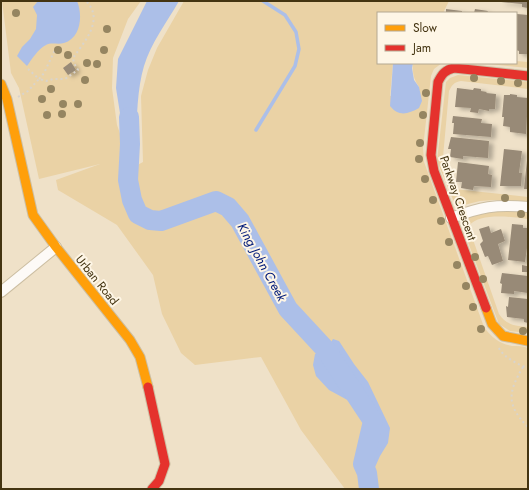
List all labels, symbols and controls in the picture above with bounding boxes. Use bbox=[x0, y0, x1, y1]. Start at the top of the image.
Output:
legend bbox=[377, 12, 517, 64]
text: Slow bbox=[413, 19, 438, 37]
text: Jam bbox=[411, 39, 431, 57]
street label: Parkway Crescent bbox=[435, 153, 481, 243]
water label: King John Creek bbox=[233, 220, 291, 305]
street label: Urban Road bbox=[71, 251, 123, 309]

